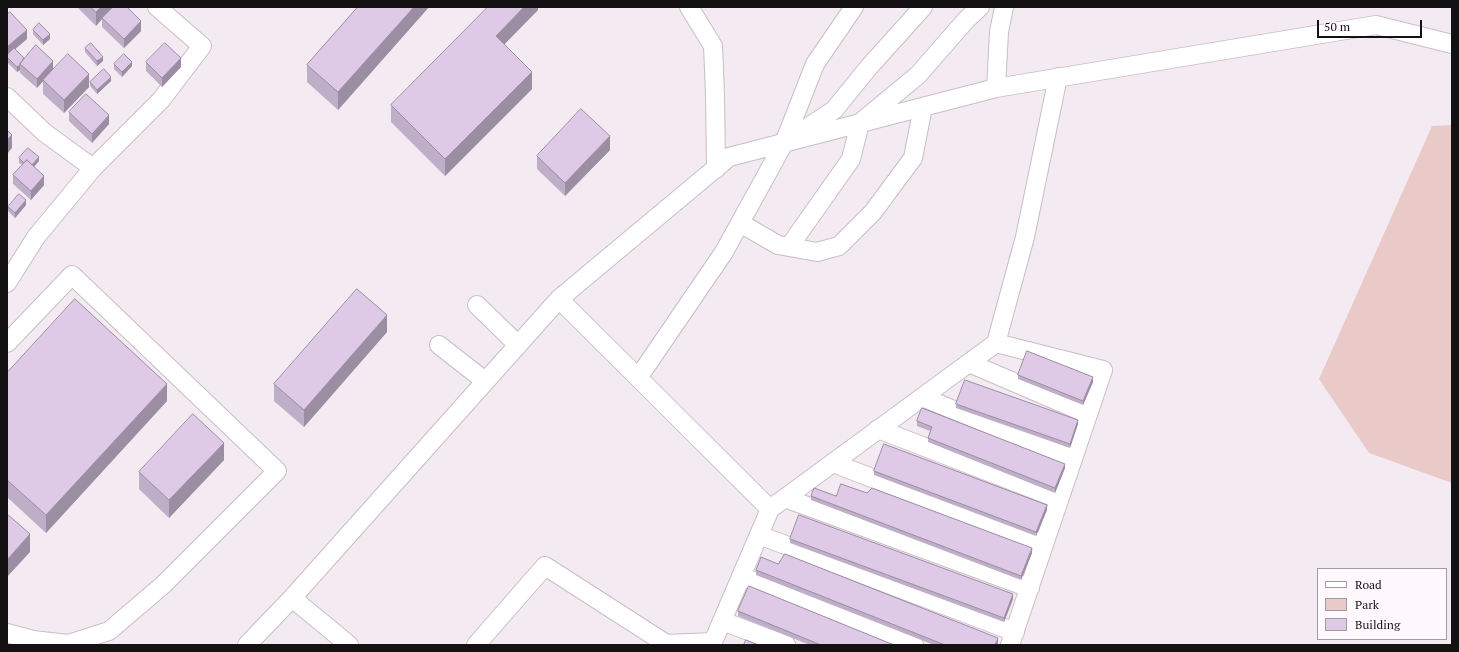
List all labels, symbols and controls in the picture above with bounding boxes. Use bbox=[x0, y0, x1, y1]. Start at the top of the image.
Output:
scale bar bbox=[1319, 12, 1424, 38]
text: 50 m bbox=[1324, 19, 1350, 34]
legend bbox=[1317, 568, 1447, 640]
text: Road bbox=[1355, 577, 1382, 592]
text: Park bbox=[1355, 597, 1379, 612]
text: Building bbox=[1355, 617, 1400, 632]

